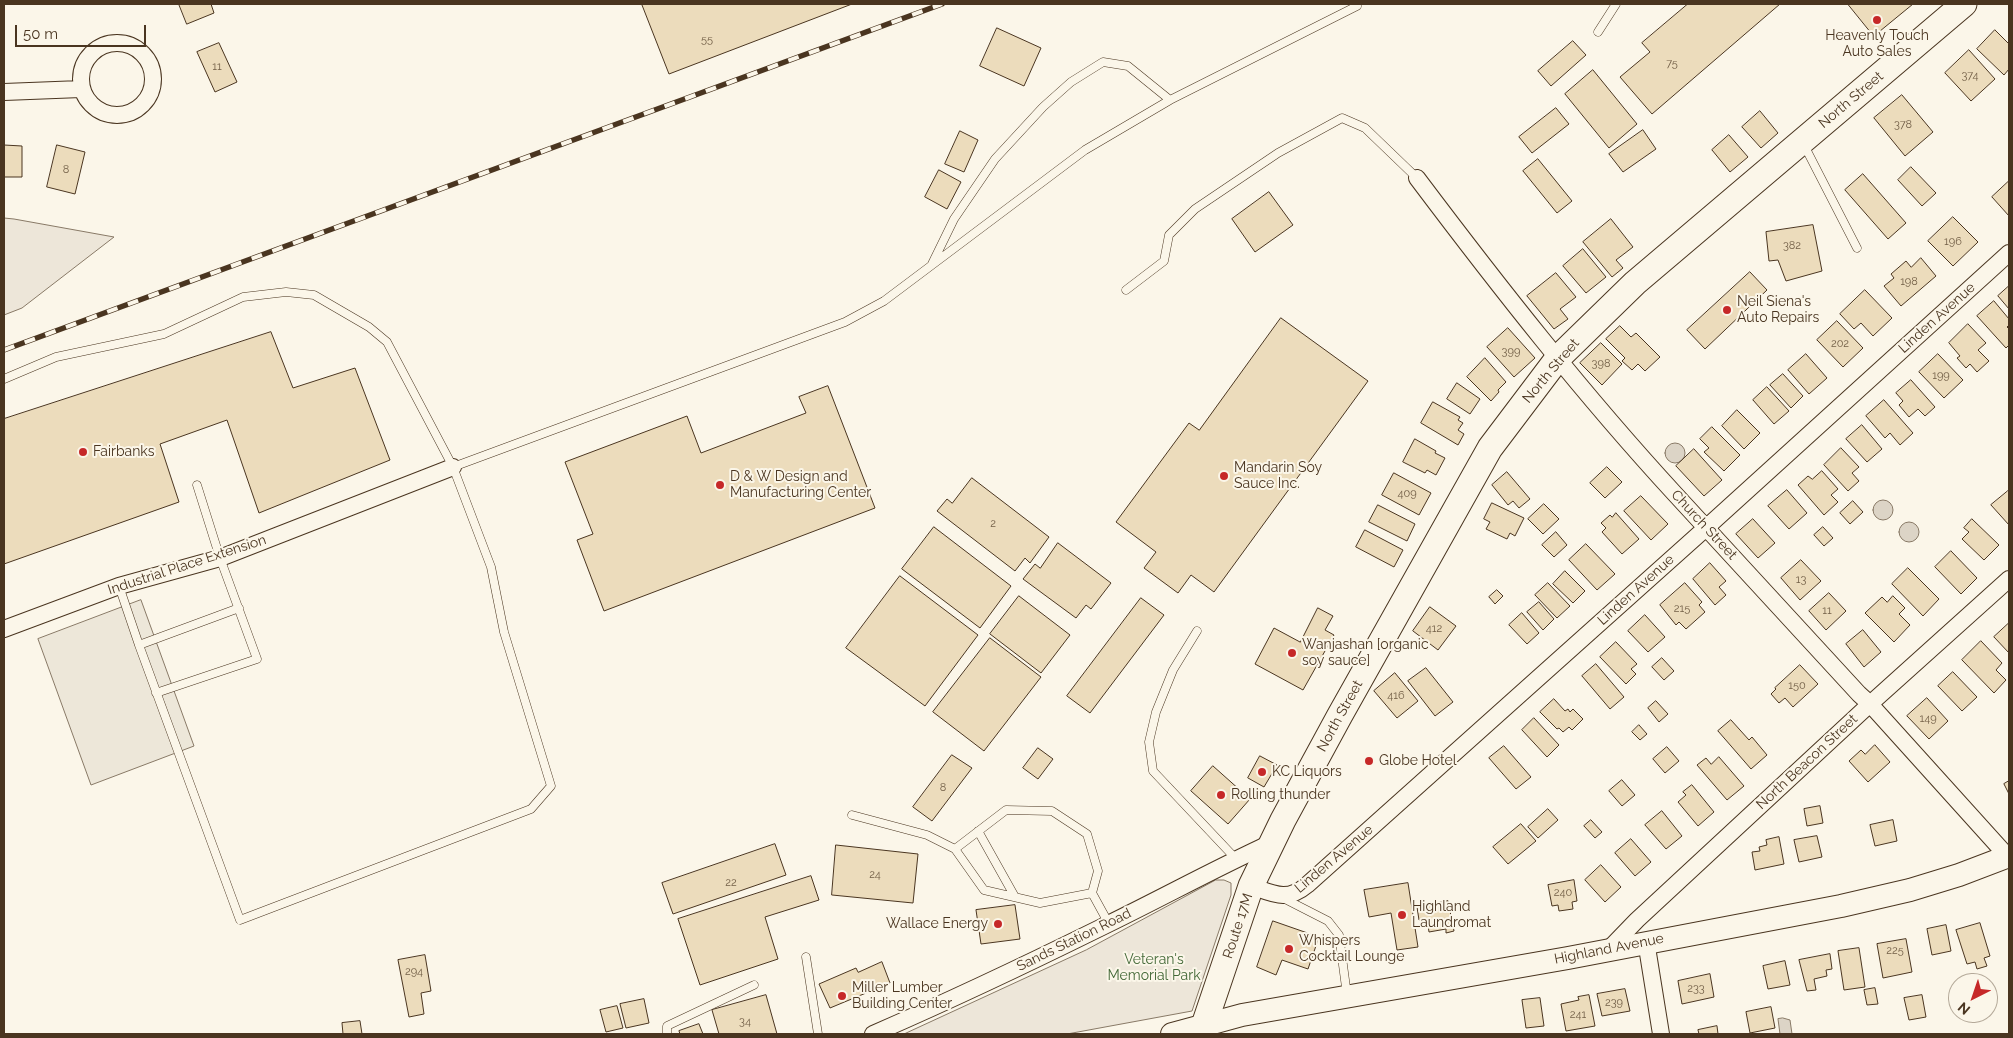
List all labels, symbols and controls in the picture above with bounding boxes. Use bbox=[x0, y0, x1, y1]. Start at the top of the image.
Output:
marker: Heavenly Touch Auto Sales bbox=[1871, 14, 1883, 26]
scale bar bbox=[18, 15, 149, 47]
text: 50 m bbox=[23, 25, 58, 43]
place label: Heavenly Touch Auto Sales bbox=[1825, 28, 1929, 60]
house number: 55 bbox=[701, 33, 713, 47]
house number: 75 bbox=[1666, 57, 1678, 71]
house number: 11 bbox=[212, 60, 222, 74]
street label: North Street bbox=[1815, 68, 1887, 132]
house number: 374 bbox=[1961, 69, 1979, 83]
house number: 378 bbox=[1894, 118, 1912, 132]
house number: 8 bbox=[63, 163, 69, 177]
house number: 196 bbox=[1944, 235, 1962, 249]
house number: 382 bbox=[1783, 239, 1801, 253]
house number: 198 bbox=[1900, 275, 1918, 289]
street label: Linden Avenue bbox=[1895, 279, 1979, 357]
place label: Neil Siena's Auto Repairs bbox=[1737, 294, 1819, 326]
marker: Neil Siena's Auto Repairs bbox=[1721, 304, 1733, 316]
street label: North Street bbox=[1519, 335, 1583, 407]
house number: 202 bbox=[1831, 337, 1849, 351]
house number: 399 bbox=[1502, 345, 1520, 359]
house number: 398 bbox=[1592, 357, 1610, 371]
house number: 199 bbox=[1932, 369, 1950, 383]
place label: Fairbanks bbox=[93, 444, 155, 460]
marker: Fairbanks bbox=[77, 446, 89, 458]
place label: Mandarin Soy Sauce Inc. bbox=[1234, 460, 1322, 492]
place label: D & W Design and Manufacturing Center bbox=[730, 469, 871, 502]
marker: Mandarin Soy Sauce Inc. bbox=[1218, 470, 1230, 482]
marker: D & W Design and Manufacturing Center bbox=[714, 479, 726, 491]
house number: 409 bbox=[1397, 487, 1417, 501]
street label: Church Street bbox=[1668, 487, 1740, 563]
house number: 2 bbox=[990, 517, 996, 531]
street label: Industrial Place Extension bbox=[106, 531, 268, 599]
street label: Linden Avenue bbox=[1594, 551, 1678, 629]
house number: 13 bbox=[1796, 573, 1806, 587]
house number: 215 bbox=[1674, 602, 1690, 616]
house number: 11 bbox=[1822, 604, 1832, 618]
house number: 412 bbox=[1426, 622, 1442, 636]
place label: Wanjashan [organic soy sauce] bbox=[1302, 637, 1429, 670]
marker: Wanjashan [organic soy sauce] bbox=[1286, 647, 1298, 659]
street label: North Street bbox=[1313, 677, 1367, 755]
house number: 150 bbox=[1788, 679, 1806, 693]
house number: 416 bbox=[1387, 689, 1405, 703]
street label: North Beacon Street bbox=[1753, 711, 1861, 813]
house number: 149 bbox=[1919, 712, 1937, 726]
place label: Globe Hotel bbox=[1379, 753, 1457, 769]
marker: Globe Hotel bbox=[1363, 755, 1375, 767]
place label: KC Liquors bbox=[1272, 764, 1342, 780]
marker: KC Liquors bbox=[1256, 766, 1268, 778]
house number: 8 bbox=[940, 781, 946, 795]
place label: Rolling thunder bbox=[1231, 787, 1330, 803]
marker: Rolling thunder bbox=[1215, 789, 1227, 801]
street label: Linden Avenue bbox=[1291, 821, 1377, 897]
house number: 24 bbox=[869, 868, 881, 882]
house number: 22 bbox=[725, 876, 737, 890]
house number: 240 bbox=[1554, 886, 1572, 900]
street label: Route 17M bbox=[1220, 891, 1256, 961]
place label: Highland Laundromat bbox=[1412, 899, 1491, 932]
street label: Sands Station Road bbox=[1014, 905, 1134, 975]
marker: Highland Laundromat bbox=[1396, 909, 1408, 921]
place label: Wallace Energy bbox=[886, 916, 988, 932]
marker: Wallace Energy bbox=[992, 918, 1004, 930]
street label: Highland Avenue bbox=[1553, 930, 1665, 968]
place label: Whispers Cocktail Lounge bbox=[1299, 933, 1404, 966]
marker: Whispers Cocktail Lounge bbox=[1283, 943, 1295, 955]
house number: 225 bbox=[1886, 944, 1904, 958]
park label: Veteran's Memorial Park bbox=[1107, 952, 1201, 984]
house number: 294 bbox=[405, 965, 423, 979]
north arrow bbox=[1948, 973, 1998, 1023]
place label: Miller Lumber Building Center bbox=[852, 980, 952, 1012]
house number: 233 bbox=[1687, 982, 1705, 996]
marker: Miller Lumber Building Center bbox=[836, 990, 848, 1002]
house number: 239 bbox=[1605, 996, 1623, 1010]
text: N bbox=[1955, 999, 1973, 1018]
house number: 241 bbox=[1570, 1008, 1586, 1022]
house number: 34 bbox=[739, 1015, 751, 1029]

